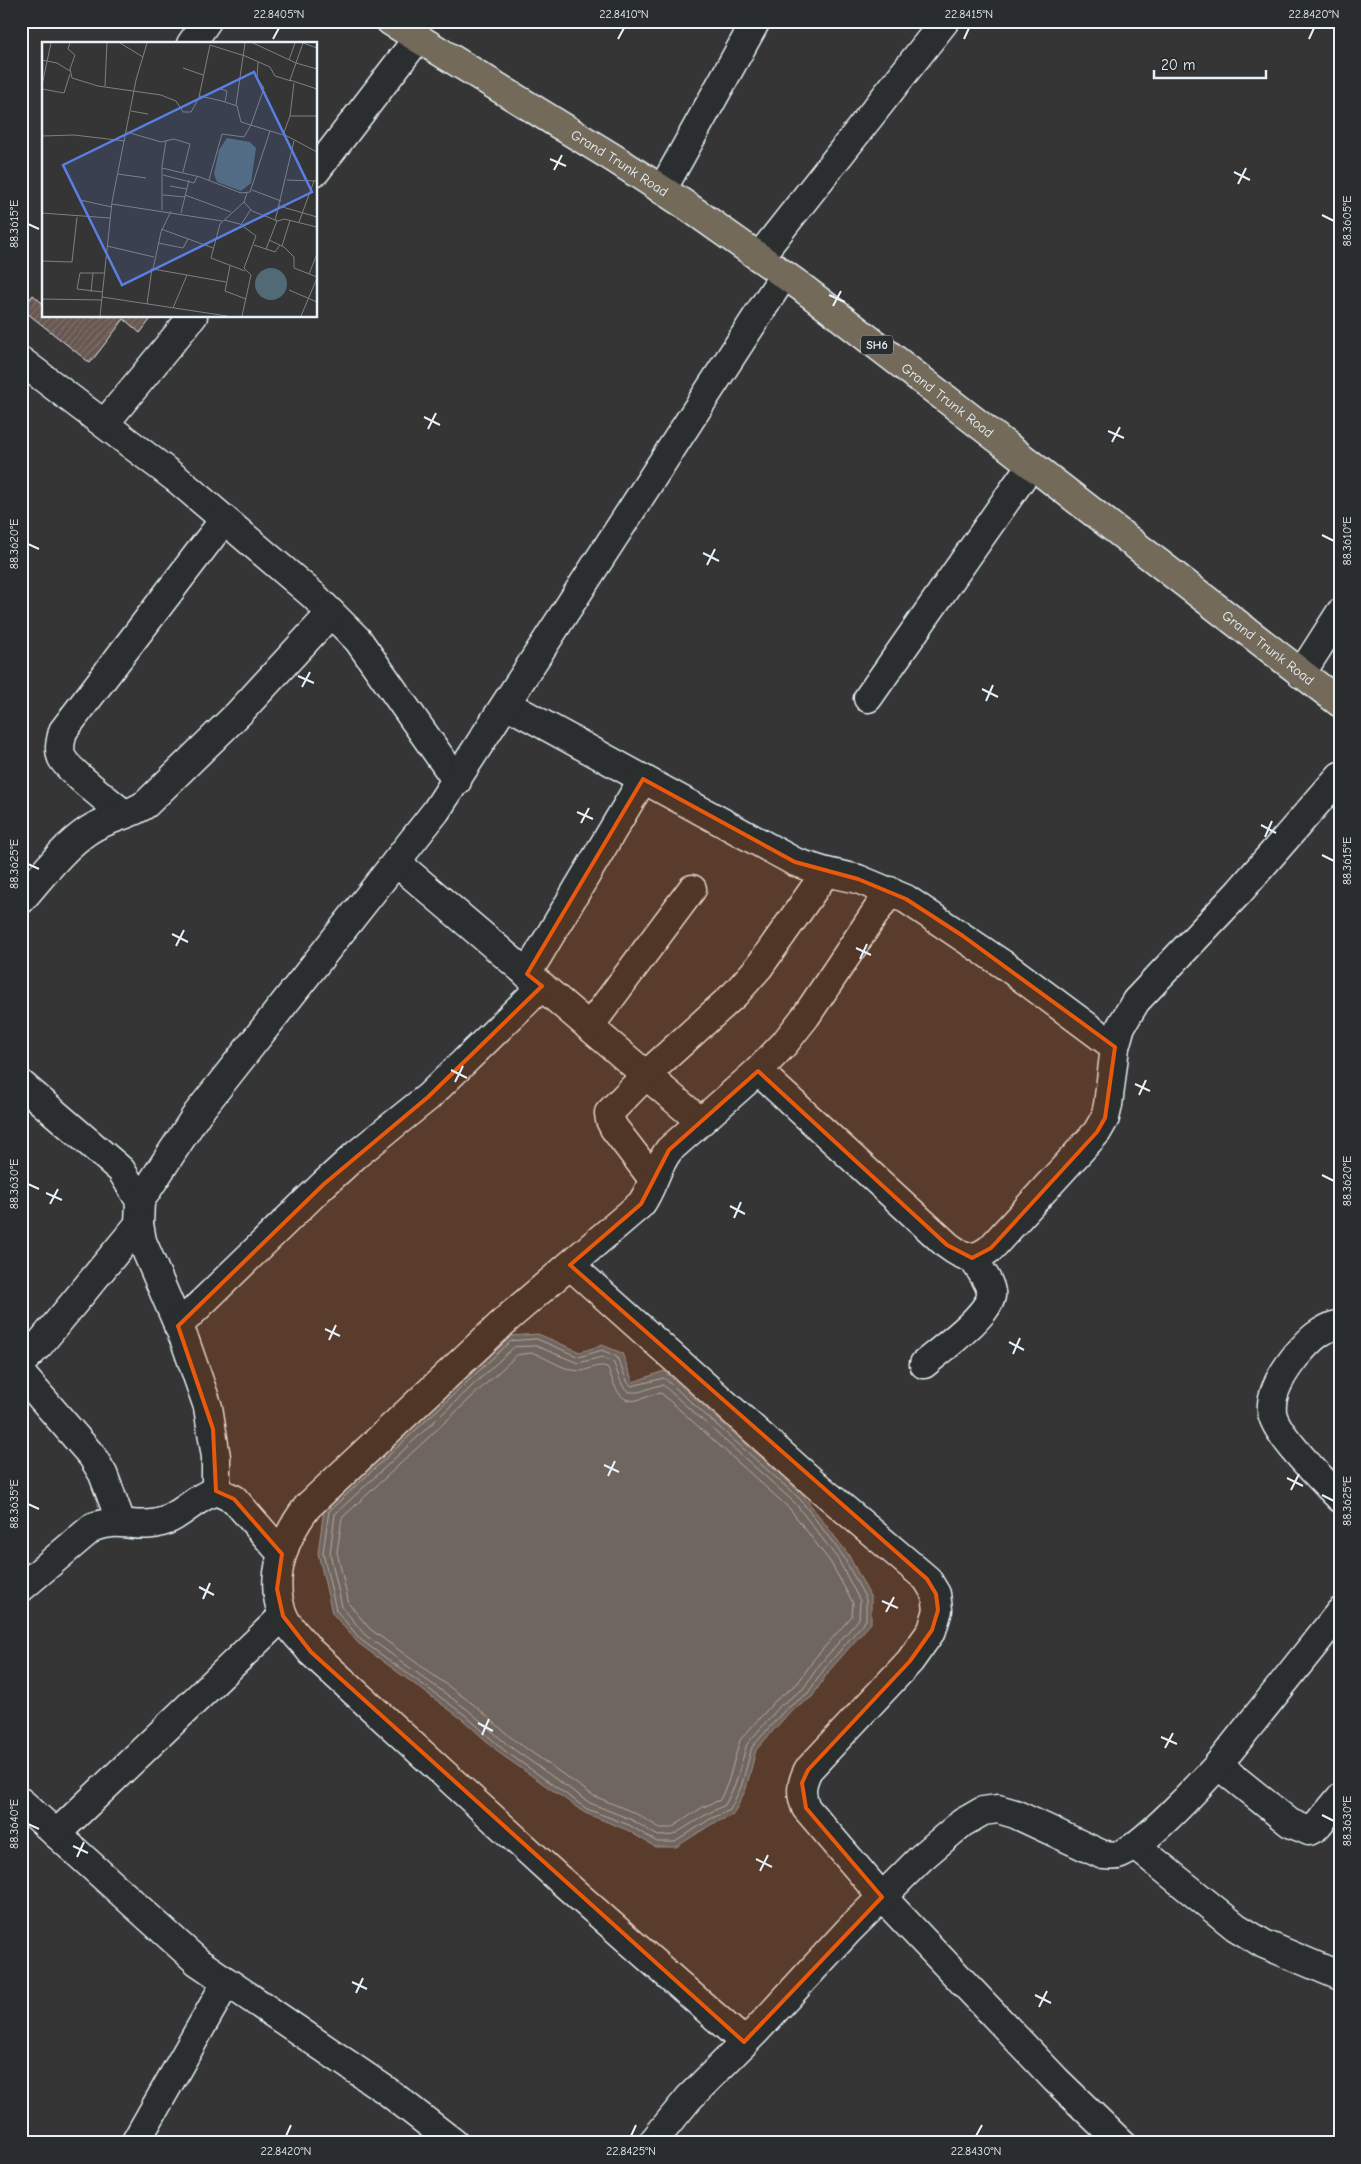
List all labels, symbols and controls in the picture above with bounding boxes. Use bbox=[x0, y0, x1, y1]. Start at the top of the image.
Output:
text: 22.8405°N bbox=[253, 7, 305, 21]
text: 22.8410°N bbox=[599, 7, 649, 21]
text: 22.8415°N bbox=[945, 7, 993, 21]
text: 22.8420°N bbox=[1289, 7, 1339, 21]
inset map bbox=[42, 42, 318, 318]
scale bar bbox=[1154, 48, 1266, 80]
text: 20 m bbox=[1161, 56, 1195, 74]
street label: Grand Trunk Road bbox=[568, 126, 672, 200]
text: 88.3605°E bbox=[1340, 196, 1354, 246]
text: 88.3615°E bbox=[7, 200, 21, 248]
road number: SH6 bbox=[861, 336, 893, 354]
street label: Grand Trunk Road bbox=[898, 359, 997, 441]
text: 88.3610°E bbox=[1340, 516, 1354, 566]
text: 88.3620°E bbox=[7, 519, 21, 569]
street label: Grand Trunk Road bbox=[1219, 607, 1318, 689]
text: 88.3615°E bbox=[1340, 837, 1354, 885]
text: 88.3625°E bbox=[7, 839, 21, 889]
text: 88.3620°E bbox=[1340, 1156, 1354, 1206]
text: 88.3630°E bbox=[7, 1159, 21, 1209]
text: 88.3625°E bbox=[1340, 1476, 1354, 1526]
text: 88.3635°E bbox=[7, 1479, 21, 1529]
text: 88.3630°E bbox=[1340, 1796, 1354, 1846]
text: 88.3640°E bbox=[7, 1799, 21, 1849]
text: 22.8420°N bbox=[261, 2144, 311, 2158]
text: 22.8425°N bbox=[606, 2144, 656, 2158]
text: 22.8430°N bbox=[951, 2144, 1001, 2158]

